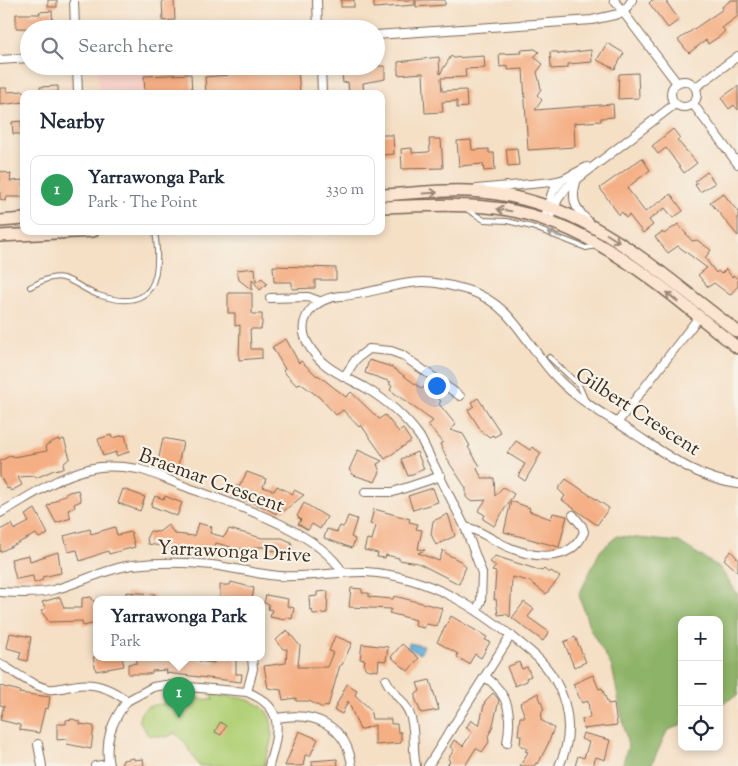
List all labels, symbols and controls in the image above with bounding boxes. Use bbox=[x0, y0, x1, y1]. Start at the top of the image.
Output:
search box bbox=[20, 20, 385, 75]
icon: search bbox=[38, 34, 66, 62]
text: Search here bbox=[78, 34, 173, 61]
text: Nearby bbox=[40, 108, 105, 138]
text: Yarrawonga Park bbox=[88, 165, 225, 192]
text: 1 bbox=[54, 179, 60, 202]
text: 330 m bbox=[326, 179, 364, 202]
one-way arrow bbox=[422, 188, 438, 197]
text: Park · The Point bbox=[88, 192, 197, 215]
one-way arrow bbox=[496, 204, 512, 214]
one-way arrow bbox=[547, 230, 563, 240]
one-way arrow bbox=[606, 234, 620, 244]
one-way arrow bbox=[666, 291, 679, 302]
street label: Gilbert Crescent bbox=[569, 362, 705, 464]
your location bbox=[424, 373, 450, 399]
street label: Braemar Crescent bbox=[134, 442, 288, 522]
street label: Yarrawonga Drive bbox=[156, 534, 312, 572]
popup bbox=[93, 596, 265, 661]
text: Yarrawonga Park bbox=[111, 604, 247, 631]
map controls bbox=[678, 616, 723, 751]
button: + bbox=[678, 616, 723, 661]
text: Park bbox=[111, 631, 141, 654]
button: − bbox=[678, 661, 723, 706]
pin: 1 bbox=[163, 677, 195, 718]
button: locate bbox=[678, 706, 723, 751]

